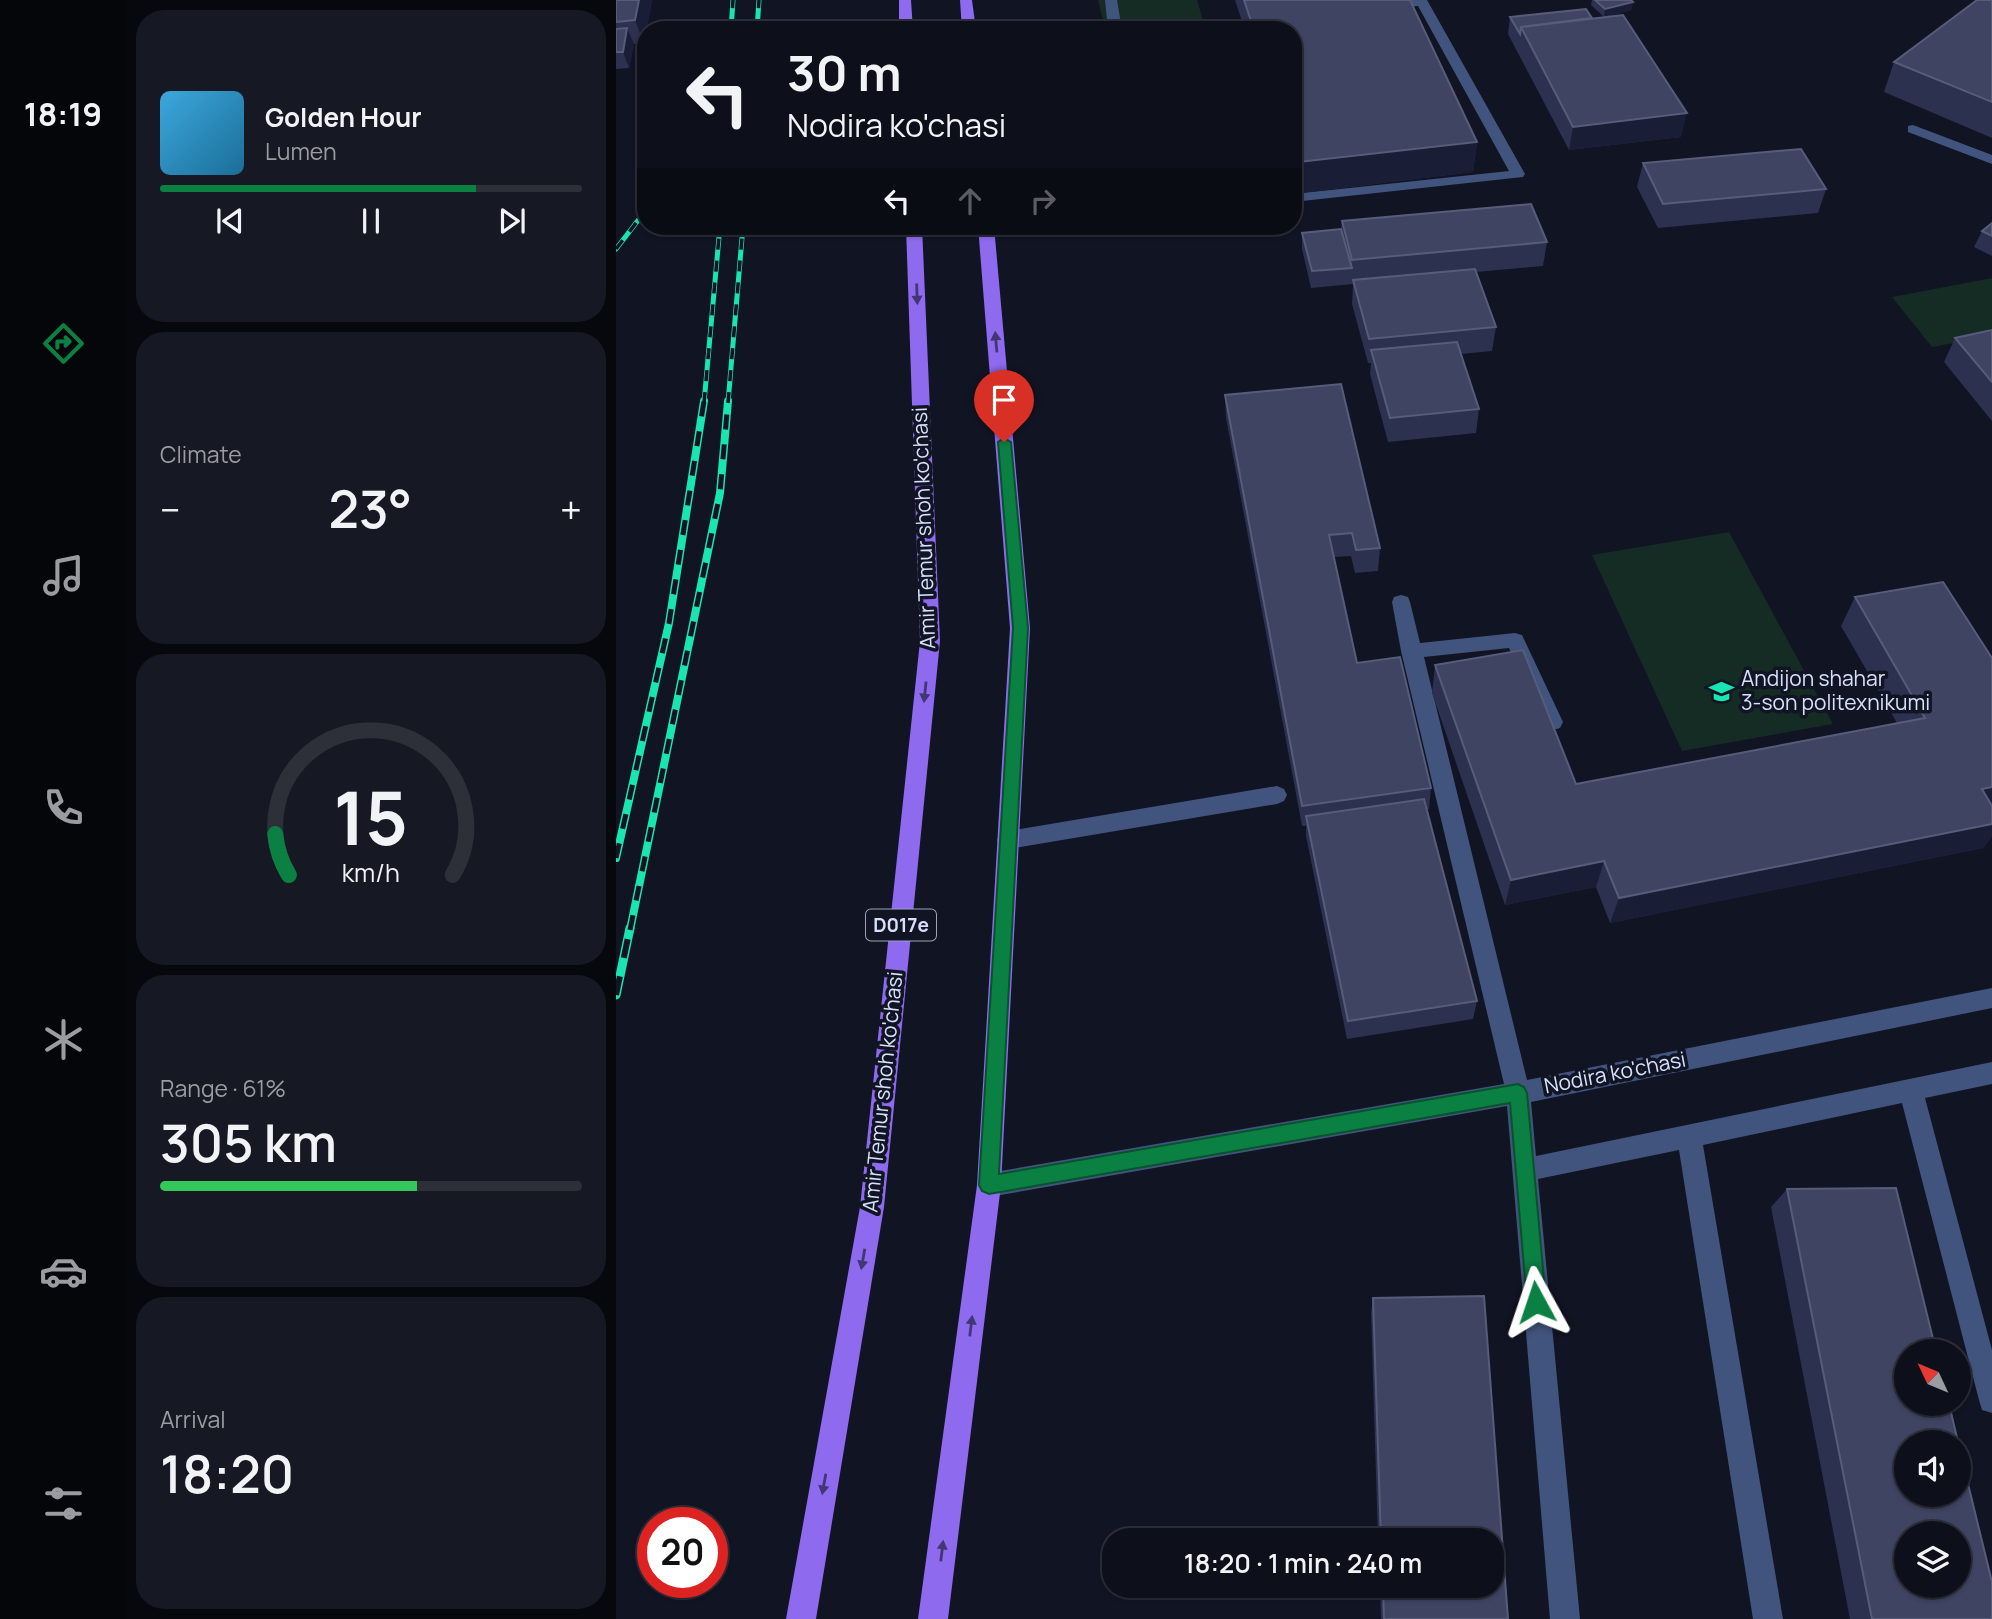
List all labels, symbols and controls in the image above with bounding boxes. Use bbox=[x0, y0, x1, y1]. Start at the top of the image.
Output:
text: 30 m bbox=[787, 39, 902, 106]
icon: left bbox=[672, 49, 763, 140]
text: 18:19 bbox=[24, 92, 102, 136]
text: Golden Hour bbox=[265, 99, 422, 135]
text: Nodira ko'chasi bbox=[787, 103, 1006, 147]
text: Lumen bbox=[265, 135, 337, 167]
icon: left bbox=[878, 182, 916, 220]
icon: ahead bbox=[951, 182, 989, 220]
icon: right bbox=[1024, 182, 1062, 220]
icon: previous bbox=[211, 202, 249, 240]
icon: pause bbox=[352, 202, 390, 240]
icon: next bbox=[493, 202, 531, 240]
one-way arrow bbox=[911, 283, 922, 305]
icon: directions bbox=[39, 319, 88, 368]
one-way arrow bbox=[990, 330, 1001, 352]
pin bbox=[974, 370, 1034, 442]
icon: arrive bbox=[985, 381, 1023, 419]
street label: Amir Temur shoh ko'chasi bbox=[905, 407, 941, 649]
text: Climate bbox=[160, 438, 242, 470]
text: 23° bbox=[328, 473, 412, 544]
text: − bbox=[160, 483, 181, 535]
text: + bbox=[560, 483, 582, 535]
icon: music bbox=[39, 551, 88, 600]
place label: Andijon shahar 3-son politexnikumi bbox=[1741, 664, 1930, 716]
school or university icon: Andijon shahar 3-son politexnikumi bbox=[1707, 677, 1735, 705]
one-way arrow bbox=[919, 682, 930, 704]
text: 15 bbox=[334, 768, 408, 868]
icon: phone bbox=[39, 783, 88, 832]
text: km/h bbox=[342, 855, 400, 890]
road number: D017e bbox=[866, 909, 936, 940]
street label: Amir Temur shoh ko'chasi bbox=[855, 970, 909, 1214]
icon: climate bbox=[39, 1015, 88, 1064]
street label: Nodira ko'chasi bbox=[1542, 1045, 1688, 1099]
text: Range · 61% bbox=[160, 1072, 286, 1104]
text: 305 km bbox=[160, 1107, 337, 1178]
icon: car bbox=[39, 1247, 88, 1296]
one-way arrow bbox=[857, 1249, 868, 1271]
position arrow bbox=[1499, 1265, 1573, 1339]
one-way arrow bbox=[965, 1314, 976, 1336]
north arrow bbox=[1894, 1339, 1970, 1416]
map controls bbox=[1894, 1339, 1971, 1598]
text: Arrival bbox=[160, 1403, 226, 1435]
button: sound bbox=[1894, 1430, 1971, 1507]
text: 18:20 bbox=[160, 1438, 294, 1509]
one-way arrow bbox=[819, 1473, 830, 1495]
icon: filters bbox=[39, 1479, 88, 1528]
speed limit sign: 20 bbox=[637, 1507, 728, 1598]
button: layers bbox=[1894, 1521, 1971, 1598]
one-way arrow bbox=[937, 1540, 948, 1562]
text: 18:20 · 1 min · 240 m bbox=[1184, 1545, 1422, 1581]

